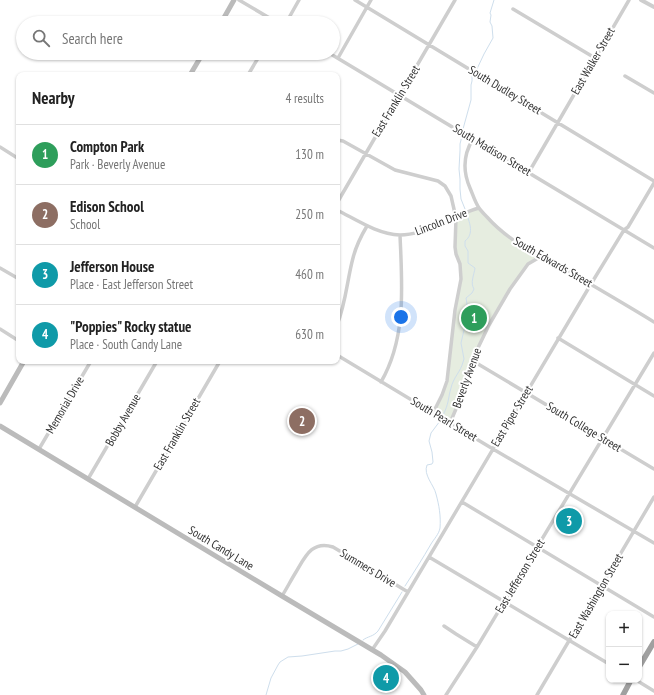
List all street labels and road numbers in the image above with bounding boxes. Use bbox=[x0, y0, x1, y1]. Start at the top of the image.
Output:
street label: East Walker Street bbox=[567, 24, 618, 97]
street label: East Franklin Street bbox=[368, 62, 423, 139]
street label: South Dudley Street bbox=[466, 62, 545, 118]
street label: South Madison Street bbox=[450, 120, 535, 179]
street label: Lincoln Drive bbox=[413, 205, 469, 238]
street label: South Edwards Street bbox=[511, 233, 596, 291]
street label: Beverly Avenue bbox=[449, 346, 484, 410]
street label: Memorial Drive bbox=[42, 373, 87, 436]
street label: East Piper Street bbox=[487, 382, 536, 449]
street label: Bobby Avenue bbox=[102, 391, 144, 449]
street label: South Pearl Street bbox=[408, 393, 481, 445]
street label: East Franklin Street bbox=[150, 394, 204, 473]
street label: South College Street bbox=[544, 398, 625, 455]
street label: South Candy Lane bbox=[186, 522, 257, 573]
street label: East Jefferson Street bbox=[492, 535, 548, 616]
street label: Summers Drive bbox=[338, 545, 399, 590]
street label: East Washington Street bbox=[565, 550, 626, 641]

